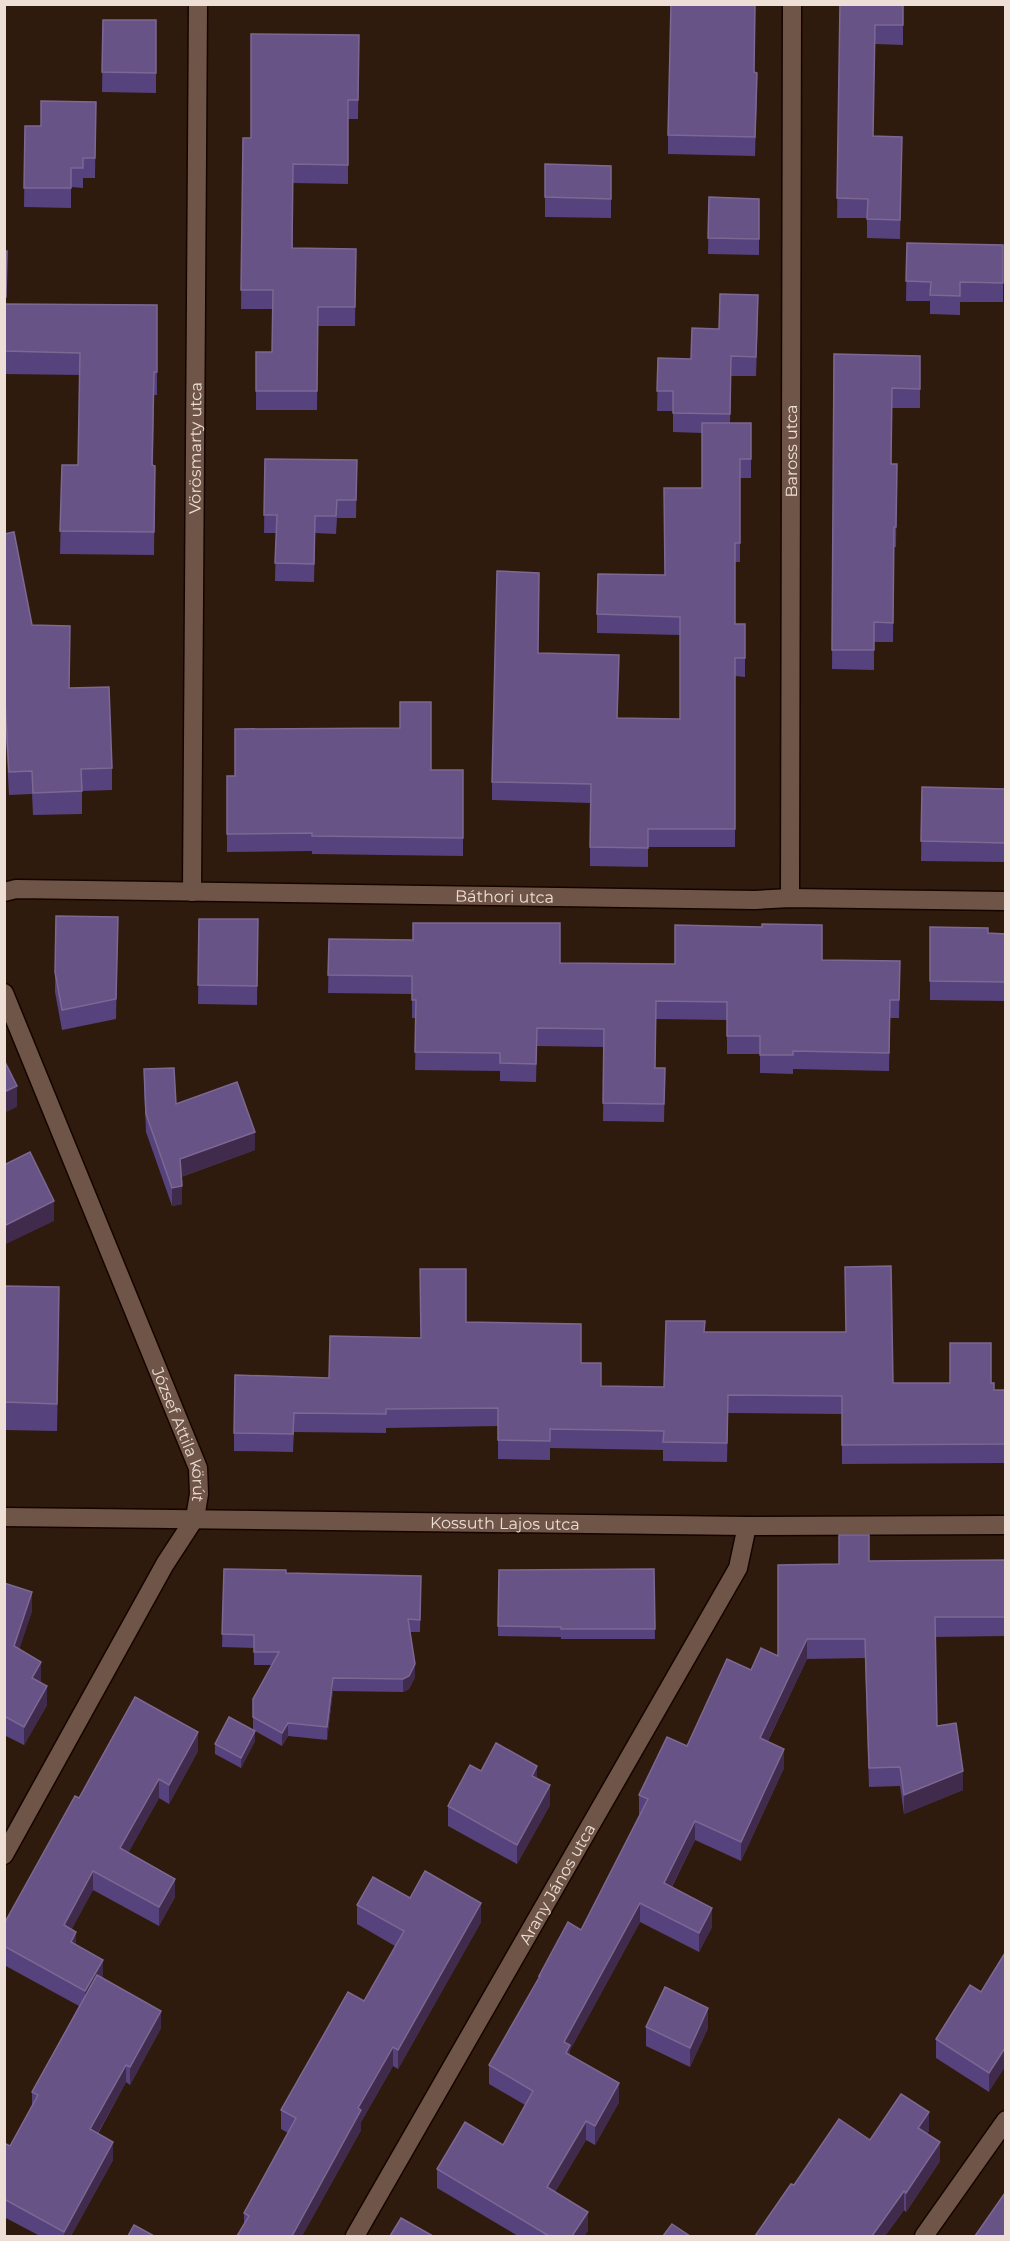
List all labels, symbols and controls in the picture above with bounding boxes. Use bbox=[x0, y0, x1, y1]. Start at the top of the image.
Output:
street label: Vörösmarty utca bbox=[186, 382, 205, 514]
street label: Baross utca bbox=[782, 404, 801, 498]
street label: Báthori utca bbox=[455, 887, 554, 907]
street label: József Attila körút bbox=[147, 1363, 208, 1504]
street label: Kossuth Lajos utca bbox=[430, 1513, 580, 1534]
street label: Arany János utca bbox=[515, 1820, 599, 1948]

